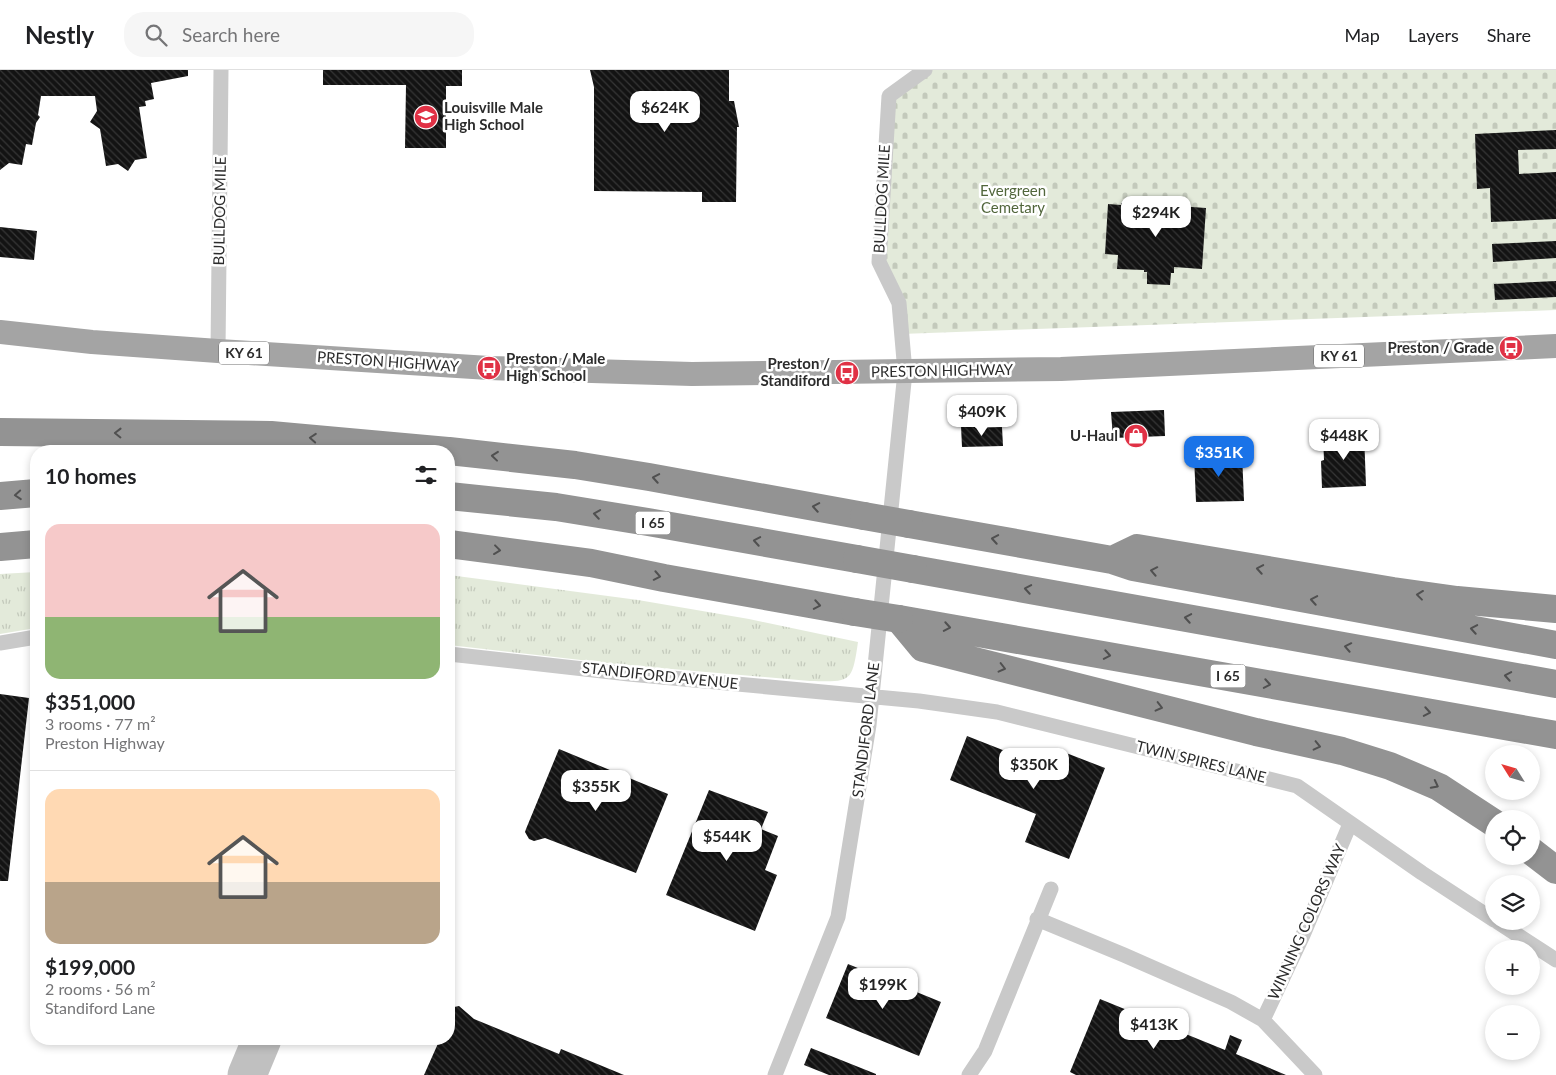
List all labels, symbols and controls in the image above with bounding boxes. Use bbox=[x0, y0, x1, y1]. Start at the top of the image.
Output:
search box bbox=[124, 12, 474, 57]
text: Nestly bbox=[25, 20, 94, 49]
icon: search bbox=[142, 21, 170, 49]
text: Search here bbox=[182, 23, 280, 46]
text: Map bbox=[1344, 24, 1380, 46]
text: Layers bbox=[1408, 24, 1459, 46]
text: Share bbox=[1487, 24, 1531, 46]
pin: $624K bbox=[630, 90, 700, 133]
text: $624K bbox=[641, 97, 689, 116]
place label: Louisville Male High School bbox=[444, 98, 543, 133]
school or university icon: Louisville Male High School bbox=[413, 104, 439, 130]
street label: BULLDOG MILE bbox=[869, 144, 893, 254]
street label: BULLDOG MILE bbox=[209, 156, 229, 266]
park label: Evergreen Cemetary bbox=[980, 181, 1046, 216]
pin: $294K bbox=[1121, 196, 1191, 238]
text: $294K bbox=[1132, 202, 1180, 221]
bus stop icon: Preston / Grade bbox=[1498, 335, 1524, 361]
place label: Preston / Grade bbox=[1388, 338, 1494, 356]
road number: KY 61 bbox=[219, 342, 269, 364]
road number: KY 61 bbox=[1314, 344, 1364, 368]
street label: PRESTON HIGHWAY bbox=[316, 347, 460, 375]
place label: Preston / Male High School bbox=[506, 349, 605, 384]
place label: Preston / Standiford bbox=[760, 354, 830, 389]
bus stop icon: Preston / Male High School bbox=[476, 355, 502, 381]
bus stop icon: Preston / Standiford bbox=[834, 360, 860, 386]
street label: PRESTON HIGHWAY bbox=[871, 360, 1014, 380]
pin: $409K bbox=[947, 394, 1017, 437]
text: $409K bbox=[958, 401, 1006, 420]
pin: $448K bbox=[1309, 418, 1379, 461]
shop icon: U-Haul bbox=[1123, 423, 1149, 449]
text: $448K bbox=[1320, 425, 1368, 444]
place label: U-Haul bbox=[1070, 426, 1118, 444]
one-way arrow bbox=[113, 428, 121, 439]
one-way arrow bbox=[308, 433, 316, 444]
pin: $351K bbox=[1184, 436, 1254, 478]
text: $351K bbox=[1195, 442, 1243, 461]
one-way arrow bbox=[491, 451, 499, 462]
icon: filters bbox=[412, 461, 440, 489]
text: 10 homes bbox=[45, 463, 136, 488]
one-way arrow bbox=[652, 474, 661, 484]
one-way arrow bbox=[14, 489, 22, 500]
one-way arrow bbox=[812, 502, 821, 512]
one-way arrow bbox=[593, 509, 601, 519]
road number: I 65 bbox=[636, 512, 670, 534]
one-way arrow bbox=[990, 535, 999, 545]
one-way arrow bbox=[753, 537, 761, 547]
one-way arrow bbox=[493, 544, 501, 555]
icon: home bbox=[198, 556, 288, 646]
one-way arrow bbox=[1256, 565, 1264, 575]
one-way arrow bbox=[1150, 567, 1158, 577]
one-way arrow bbox=[653, 571, 662, 581]
one-way arrow bbox=[1024, 585, 1033, 595]
one-way arrow bbox=[1416, 590, 1424, 601]
one-way arrow bbox=[1310, 595, 1318, 605]
one-way arrow bbox=[813, 599, 822, 609]
one-way arrow bbox=[1184, 613, 1193, 623]
one-way arrow bbox=[943, 622, 951, 632]
one-way arrow bbox=[1469, 625, 1478, 635]
one-way arrow bbox=[1344, 642, 1353, 652]
one-way arrow bbox=[1103, 649, 1112, 659]
street label: STANDIFORD AVENUE bbox=[581, 658, 739, 692]
street label: STANDIFORD LANE bbox=[848, 661, 882, 799]
one-way arrow bbox=[997, 662, 1006, 673]
road number: I 65 bbox=[1210, 664, 1246, 688]
one-way arrow bbox=[1504, 671, 1512, 681]
one-way arrow bbox=[1263, 678, 1272, 688]
text: $351,000 bbox=[45, 689, 135, 714]
one-way arrow bbox=[1155, 701, 1164, 712]
one-way arrow bbox=[1423, 707, 1431, 717]
text: 3 rooms · 77 m² bbox=[45, 714, 156, 733]
text: Preston Highway bbox=[45, 733, 165, 752]
street label: TWIN SPIRES LANE bbox=[1134, 736, 1268, 786]
one-way arrow bbox=[1313, 740, 1322, 751]
north arrow bbox=[1485, 745, 1540, 800]
map controls bbox=[1485, 745, 1540, 1060]
pin: $350K bbox=[999, 748, 1069, 790]
text: $350K bbox=[1010, 754, 1058, 773]
pin: $355K bbox=[561, 770, 631, 812]
text: $355K bbox=[572, 776, 620, 795]
one-way arrow bbox=[1430, 779, 1439, 789]
button: locate bbox=[1485, 810, 1540, 865]
pin: $544K bbox=[692, 820, 762, 862]
icon: home bbox=[198, 822, 288, 912]
text: $544K bbox=[703, 826, 751, 845]
street label: WINNING COLORS WAY bbox=[1264, 840, 1349, 1002]
button: layers bbox=[1485, 875, 1540, 930]
button: + bbox=[1485, 940, 1540, 995]
text: $199,000 bbox=[45, 954, 135, 979]
pin: $199K bbox=[848, 968, 918, 1010]
text: $199K bbox=[859, 974, 907, 993]
text: 2 rooms · 56 m² bbox=[45, 979, 156, 998]
text: Standiford Lane bbox=[45, 998, 155, 1017]
button: − bbox=[1485, 1005, 1540, 1060]
pin: $413K bbox=[1119, 1008, 1189, 1050]
text: $413K bbox=[1130, 1014, 1178, 1033]

